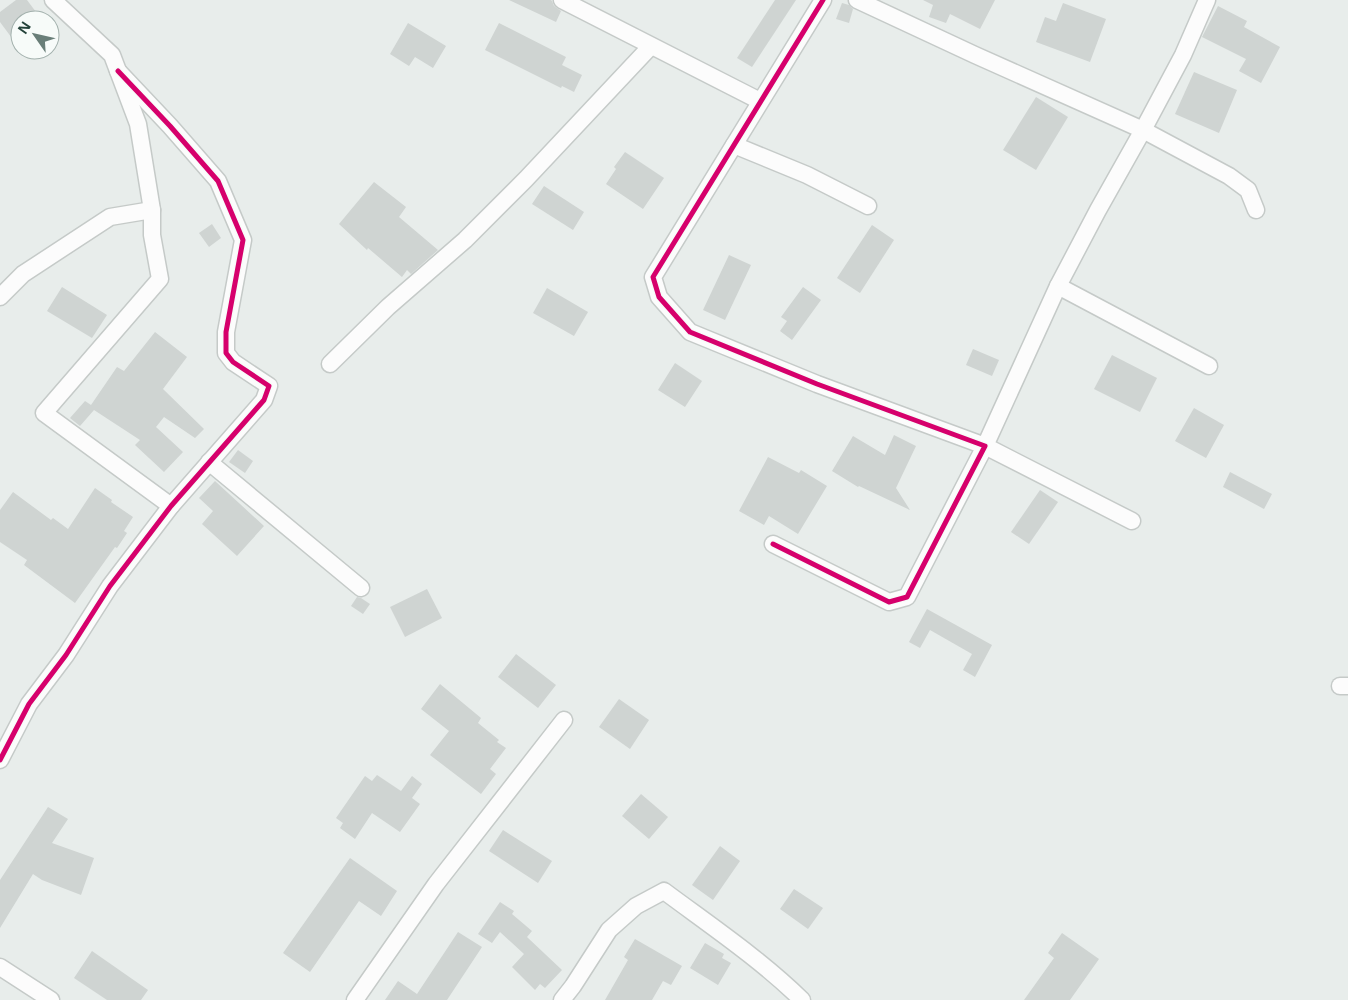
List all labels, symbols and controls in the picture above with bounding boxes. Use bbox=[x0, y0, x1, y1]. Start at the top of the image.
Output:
north arrow bbox=[10, 10, 60, 60]
text: N bbox=[13, 17, 35, 37]

